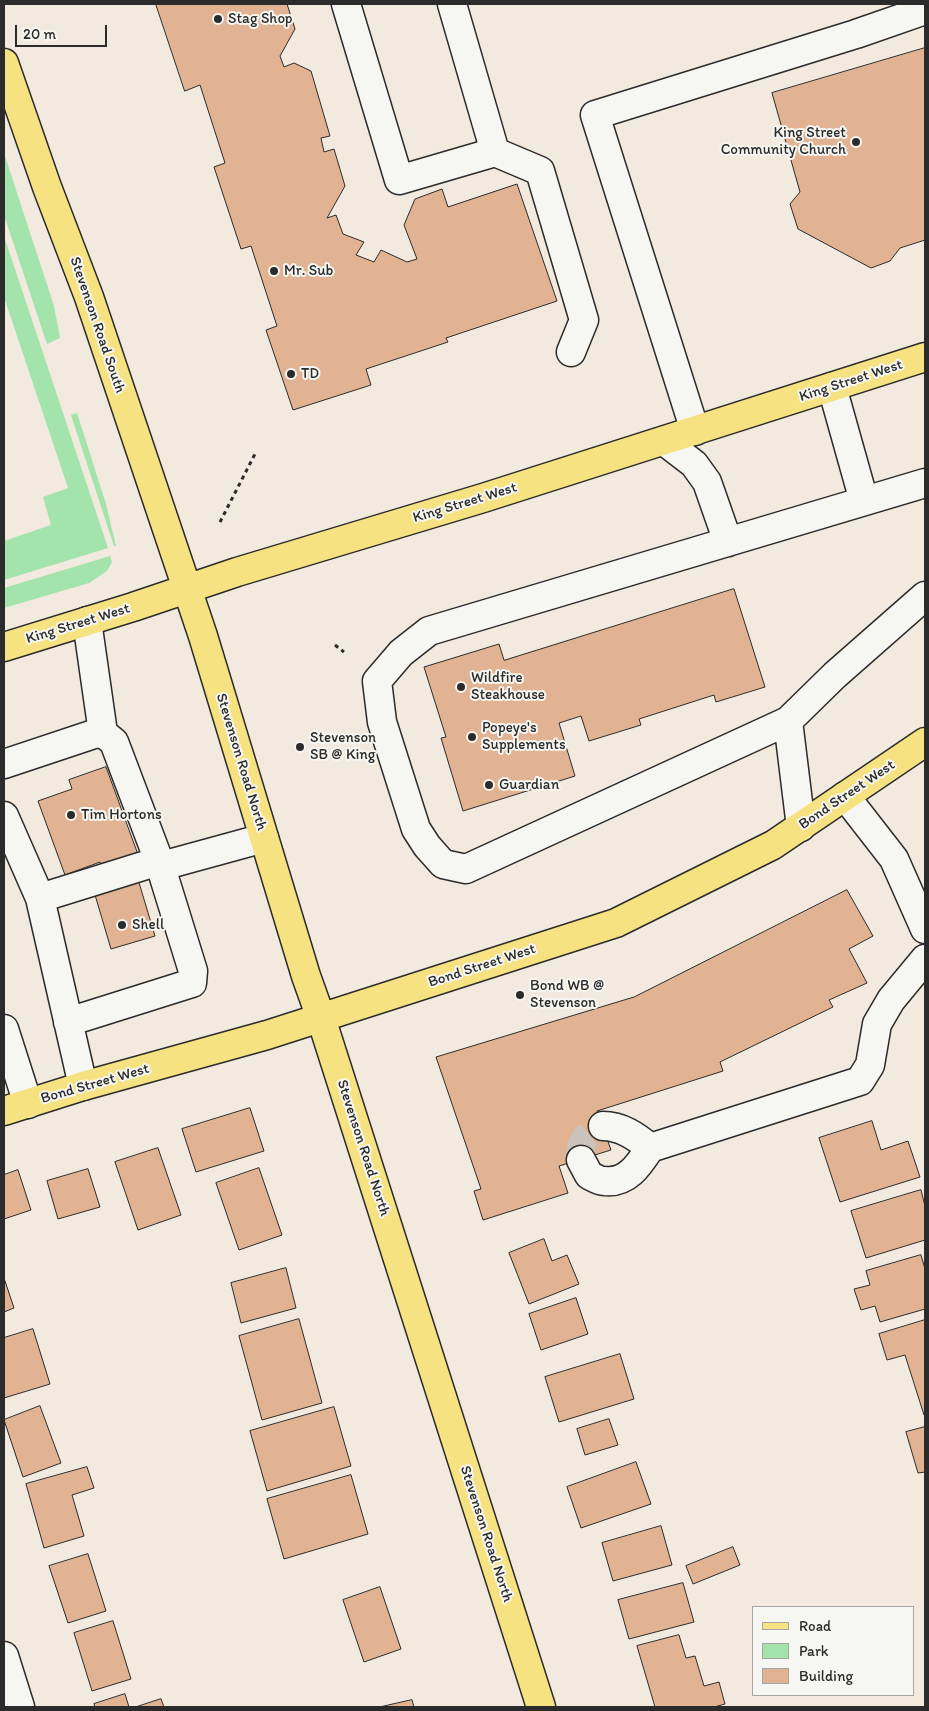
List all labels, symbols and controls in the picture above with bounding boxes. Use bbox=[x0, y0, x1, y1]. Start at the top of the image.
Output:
place label: Stag Shop bbox=[228, 10, 292, 28]
marker: Stag Shop bbox=[212, 13, 224, 25]
scale bar bbox=[18, 15, 110, 47]
text: 20 m bbox=[23, 25, 56, 43]
place label: King Street Community Church bbox=[721, 124, 846, 159]
marker: King Street Community Church bbox=[850, 136, 862, 148]
street label: Stevenson Road South bbox=[65, 255, 129, 395]
place label: Mr. Sub bbox=[284, 262, 333, 280]
marker: Mr. Sub bbox=[268, 265, 280, 277]
street label: King Street West bbox=[797, 356, 905, 406]
place label: TD bbox=[301, 365, 319, 383]
marker: TD bbox=[285, 368, 297, 380]
street label: King Street West bbox=[411, 479, 519, 527]
street label: King Street West bbox=[24, 600, 132, 648]
place label: Wildfire Steakhouse bbox=[471, 669, 545, 704]
marker: Wildfire Steakhouse bbox=[455, 681, 467, 693]
street label: Stevenson Road North bbox=[212, 691, 270, 833]
place label: Popeye's Supplements bbox=[482, 719, 566, 754]
place label: Stevenson SB @ King bbox=[310, 729, 376, 764]
marker: Popeye's Supplements bbox=[466, 731, 478, 743]
marker: Stevenson SB @ King bbox=[294, 741, 306, 753]
street label: Bond Street West bbox=[796, 756, 898, 834]
place label: Guardian bbox=[499, 776, 559, 794]
marker: Guardian bbox=[483, 779, 495, 791]
place label: Tim Hortons bbox=[81, 806, 162, 824]
marker: Tim Hortons bbox=[65, 809, 77, 821]
place label: Shell bbox=[132, 916, 164, 934]
marker: Shell bbox=[116, 919, 128, 931]
street label: Bond Street West bbox=[426, 940, 538, 992]
place label: Bond WB @ Stevenson bbox=[530, 977, 604, 1012]
marker: Bond WB @ Stevenson bbox=[514, 989, 526, 1001]
street label: Bond Street West bbox=[39, 1060, 151, 1108]
street label: Stevenson Road North bbox=[332, 1077, 394, 1219]
street label: Stevenson Road North bbox=[455, 1463, 517, 1605]
legend bbox=[752, 1606, 914, 1696]
text: Road bbox=[799, 1617, 831, 1635]
text: Park bbox=[799, 1642, 829, 1660]
text: Building bbox=[799, 1667, 853, 1685]

